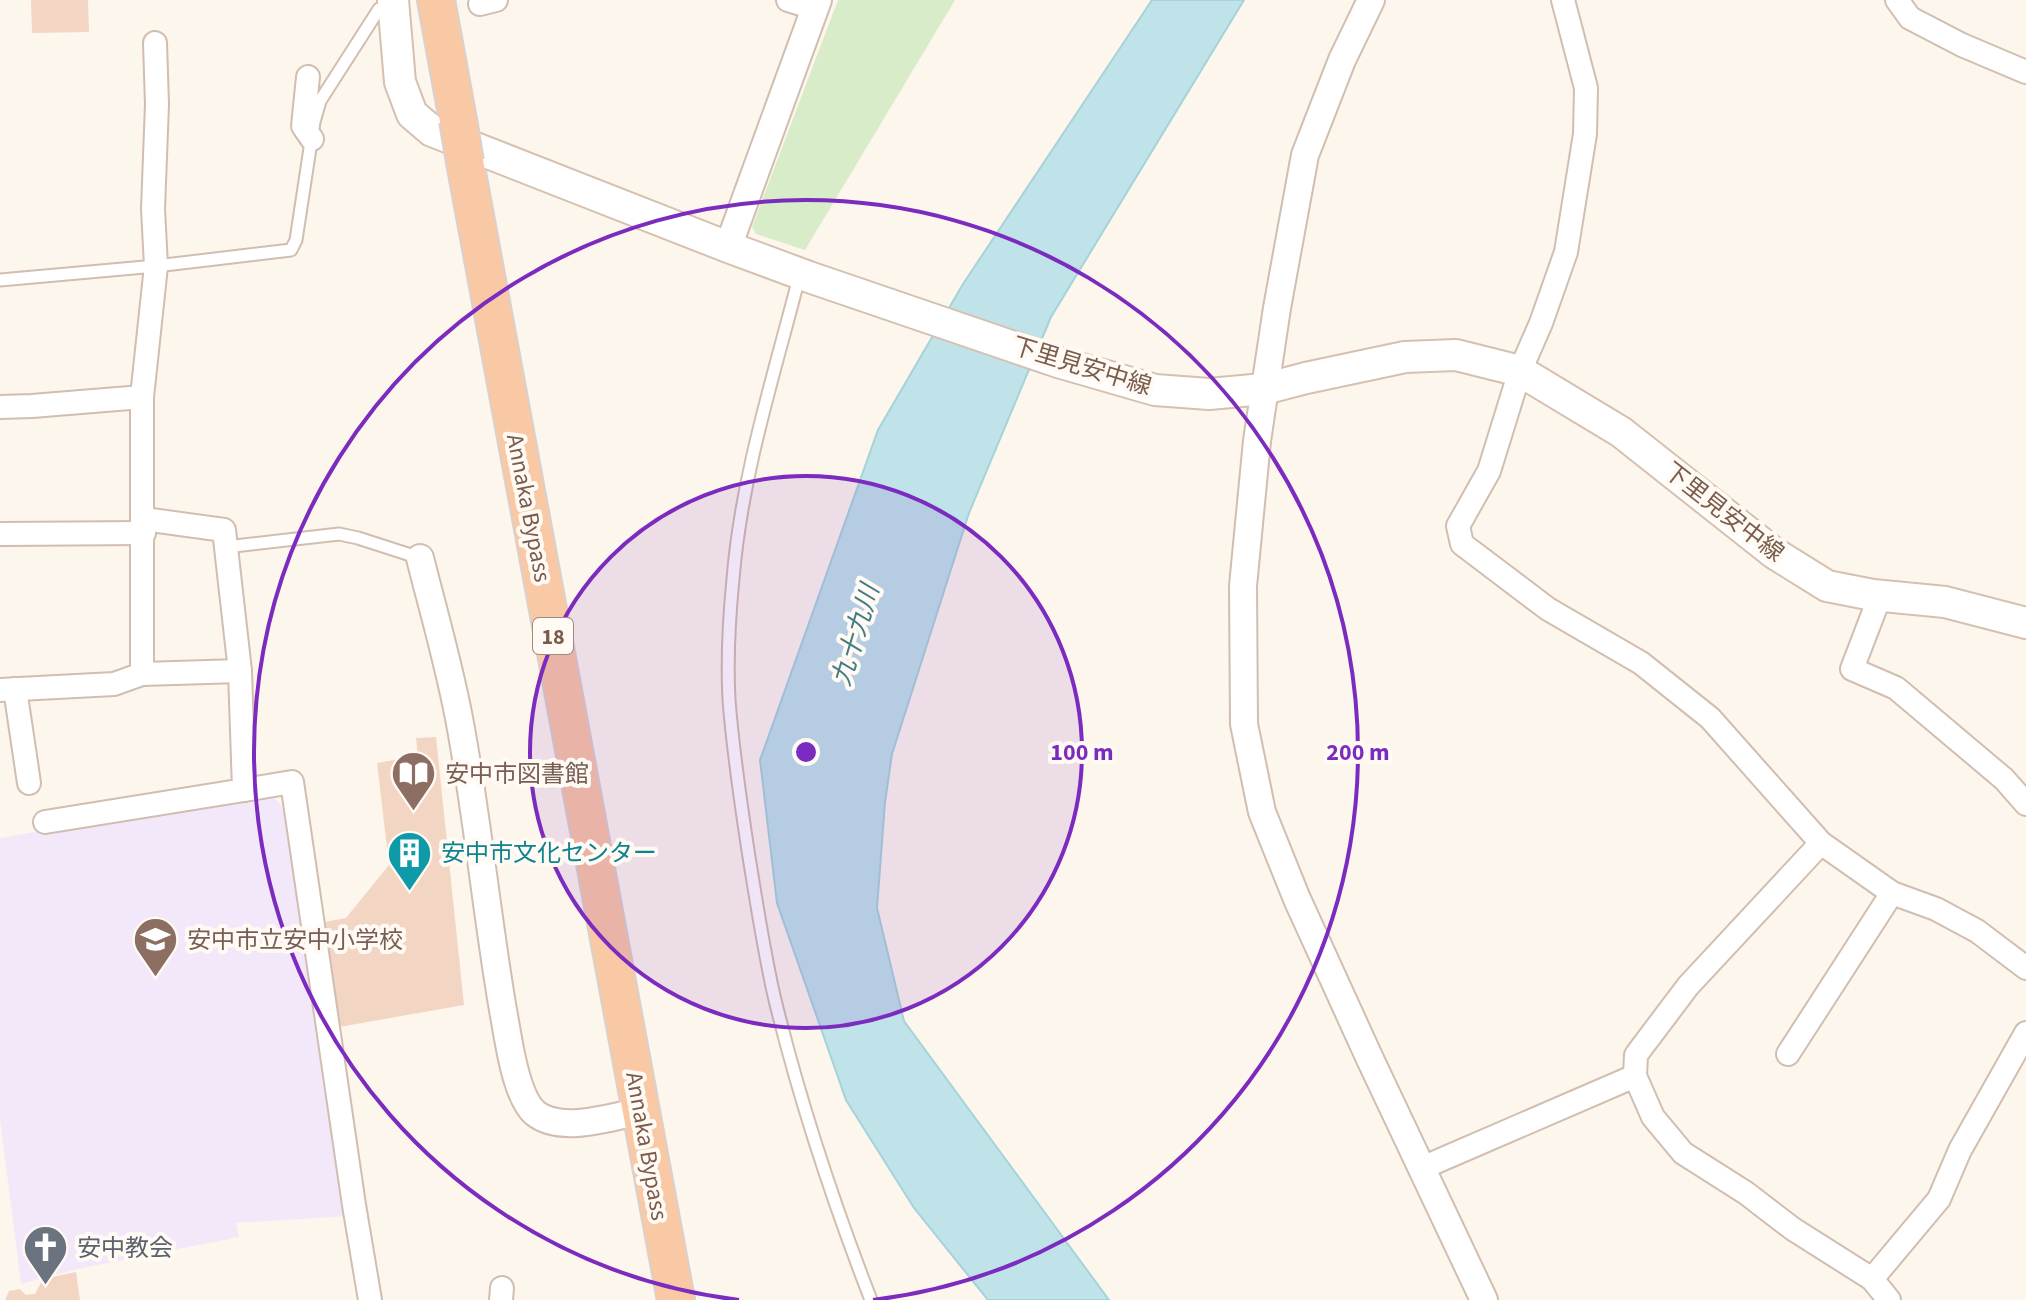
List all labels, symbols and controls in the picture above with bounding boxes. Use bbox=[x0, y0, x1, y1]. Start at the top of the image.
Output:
street label: 下里見安中線 bbox=[1008, 329, 1156, 404]
street label: Annaka Bypass bbox=[497, 431, 560, 585]
street label: 下里見安中線 bbox=[1656, 454, 1791, 571]
water label: 九十九川 bbox=[823, 577, 889, 690]
road number: 18 bbox=[533, 618, 573, 654]
text: 100 m bbox=[1050, 735, 1114, 770]
text: 200 m bbox=[1326, 735, 1390, 770]
centre of rings bbox=[792, 738, 820, 766]
library icon: 安中市図書館 bbox=[390, 750, 438, 813]
place label: 安中市図書館 bbox=[445, 757, 589, 792]
building icon: 安中市文化センター bbox=[386, 829, 434, 892]
place label: 安中市文化センター bbox=[441, 836, 657, 871]
school or university icon: 安中市立安中小学校 bbox=[132, 916, 180, 979]
place label: 安中市立安中小学校 bbox=[187, 923, 403, 958]
street label: Annaka Bypass bbox=[616, 1069, 677, 1223]
church icon: 安中教会 bbox=[22, 1224, 70, 1287]
place label: 安中教会 bbox=[77, 1231, 173, 1266]

